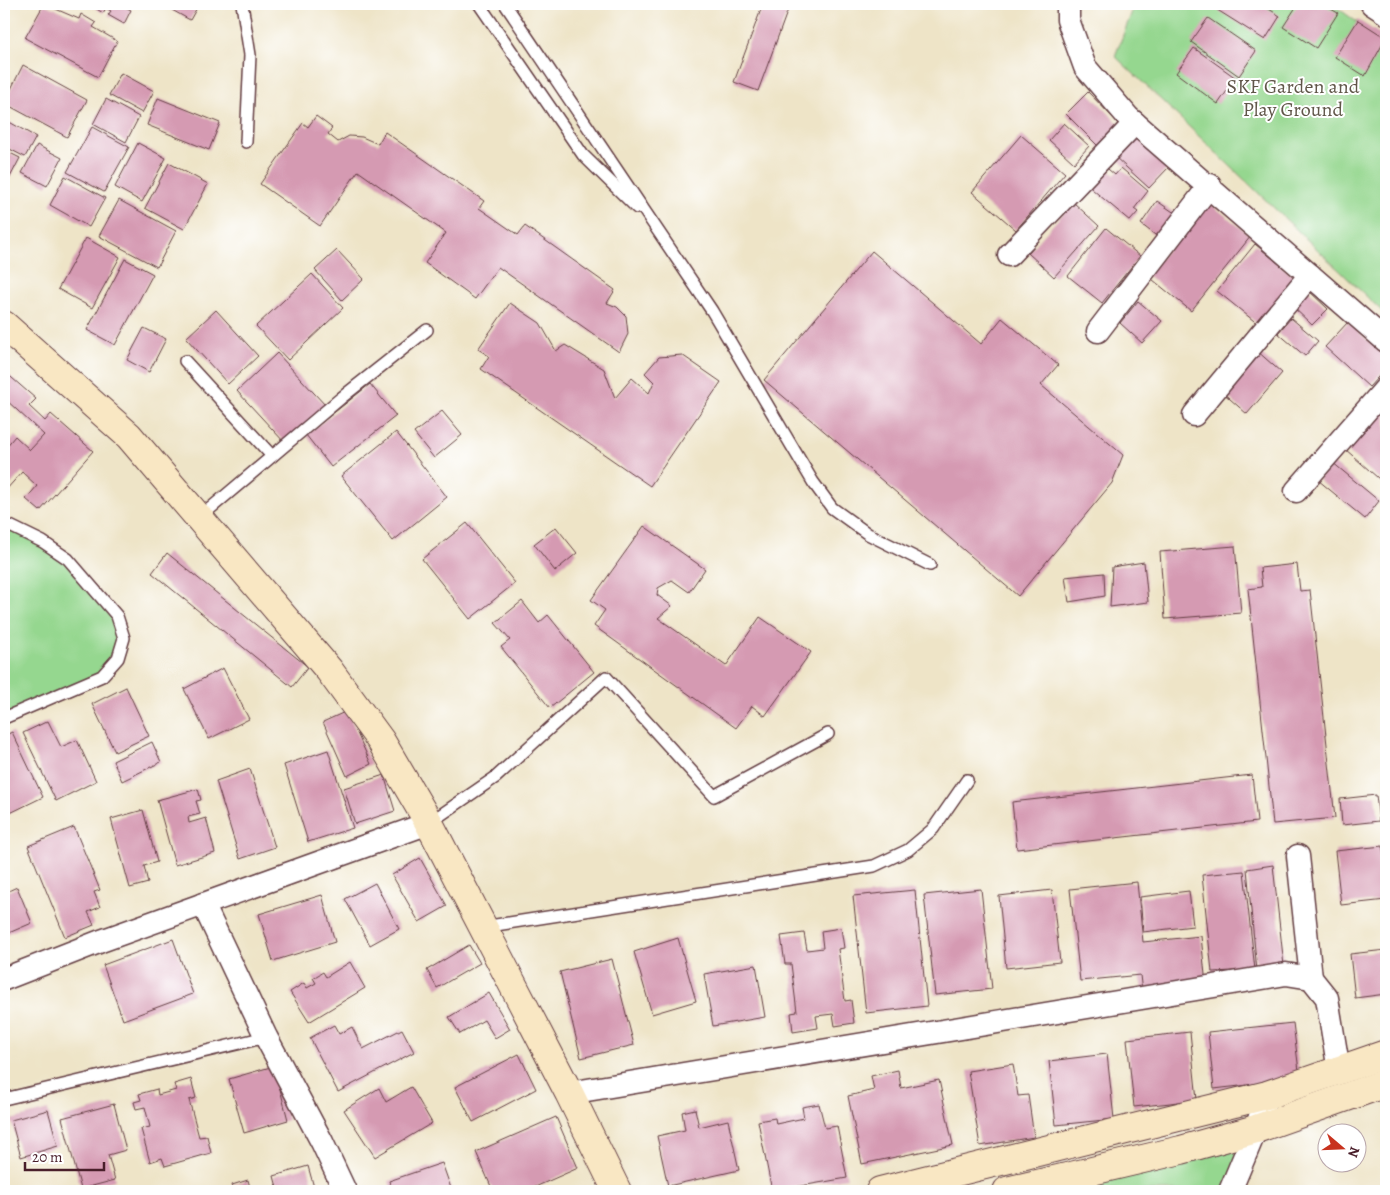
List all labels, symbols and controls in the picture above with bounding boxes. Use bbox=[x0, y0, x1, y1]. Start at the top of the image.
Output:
park label: SKF Garden and Play Ground bbox=[1227, 73, 1360, 123]
north arrow bbox=[1318, 1122, 1368, 1172]
scale bar bbox=[25, 1140, 104, 1172]
text: N bbox=[1343, 1144, 1364, 1160]
text: 20 m bbox=[32, 1147, 63, 1167]

